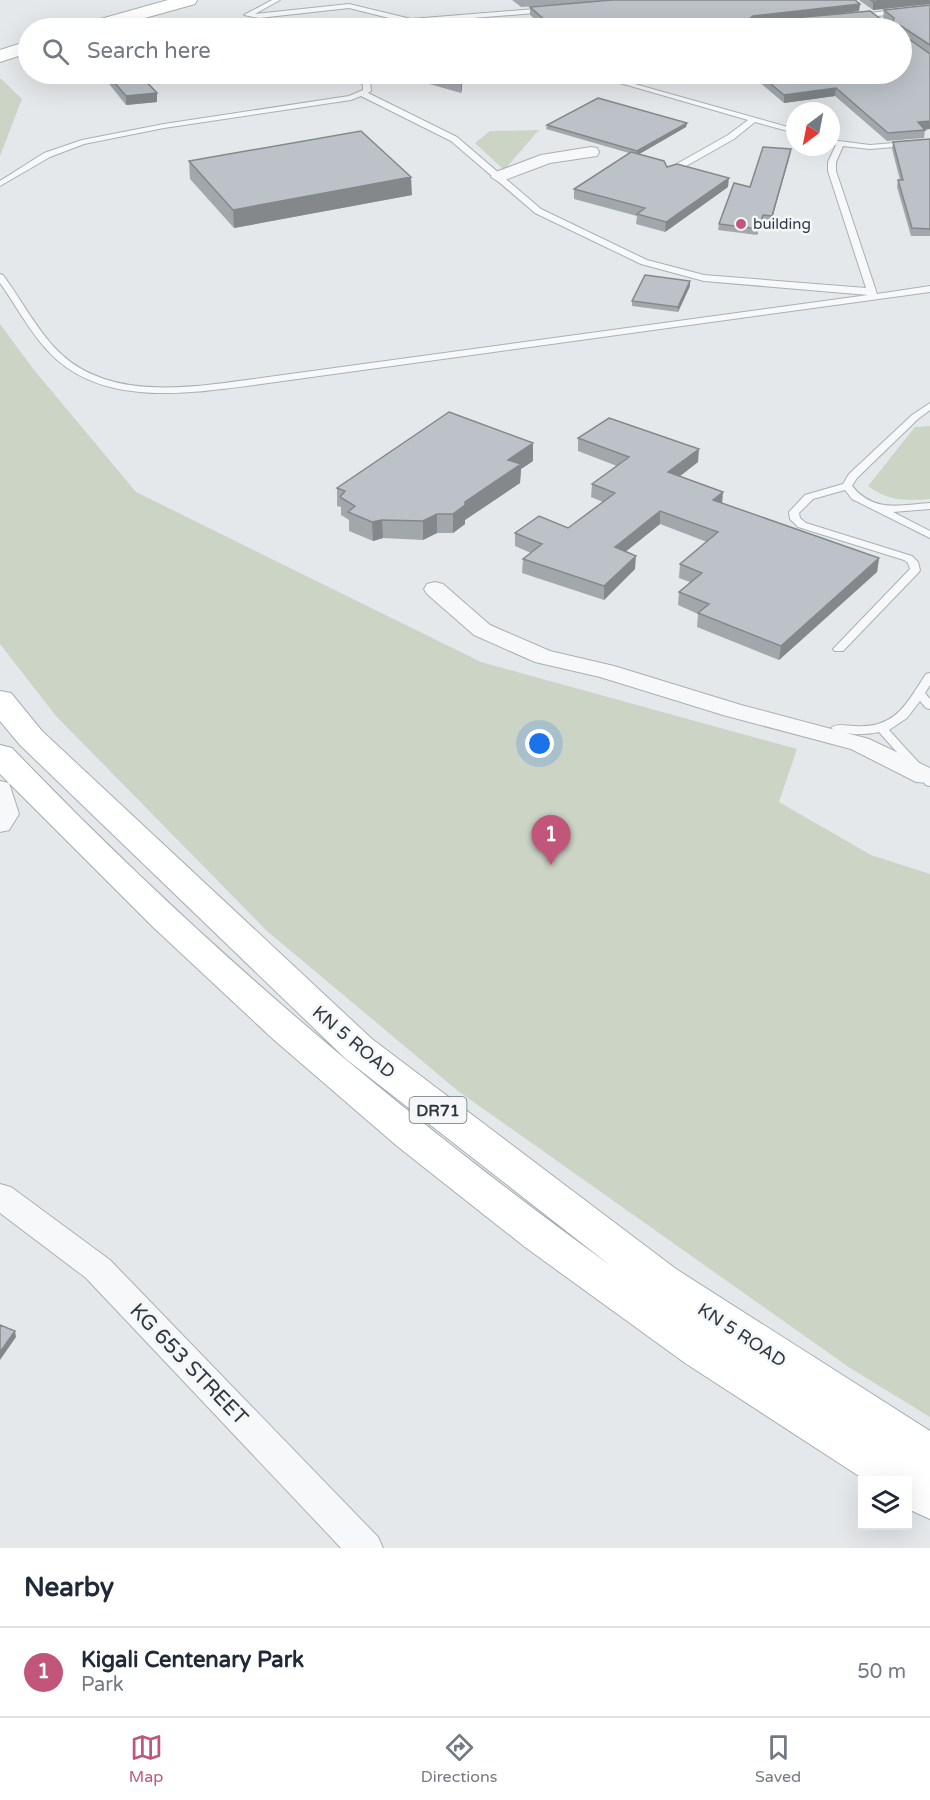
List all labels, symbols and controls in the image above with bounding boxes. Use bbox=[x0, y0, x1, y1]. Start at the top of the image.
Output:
search box bbox=[18, 18, 912, 84]
icon: search bbox=[39, 35, 72, 68]
text: Search here bbox=[87, 38, 211, 64]
north arrow bbox=[786, 102, 840, 156]
place label: building bbox=[753, 215, 811, 233]
marker: building bbox=[734, 217, 748, 231]
your location bbox=[525, 729, 554, 758]
pin: 1 bbox=[532, 816, 570, 865]
street label: KN 5 ROAD bbox=[308, 1001, 400, 1083]
road number: DR71 bbox=[410, 1097, 466, 1123]
street label: KG 653 STREET bbox=[124, 1298, 253, 1430]
street label: KN 5 ROAD bbox=[694, 1298, 790, 1372]
map controls bbox=[858, 1476, 912, 1530]
button: layers bbox=[858, 1476, 912, 1530]
text: Nearby bbox=[24, 1572, 114, 1603]
text: Kigali Centenary Park bbox=[81, 1647, 304, 1673]
text: 1 bbox=[37, 1660, 50, 1684]
text: 50 m bbox=[857, 1660, 906, 1684]
text: Park bbox=[81, 1673, 124, 1697]
tab: Map bbox=[129, 1731, 163, 1787]
tab: Directions bbox=[421, 1731, 497, 1787]
tab: Saved bbox=[755, 1731, 801, 1787]

